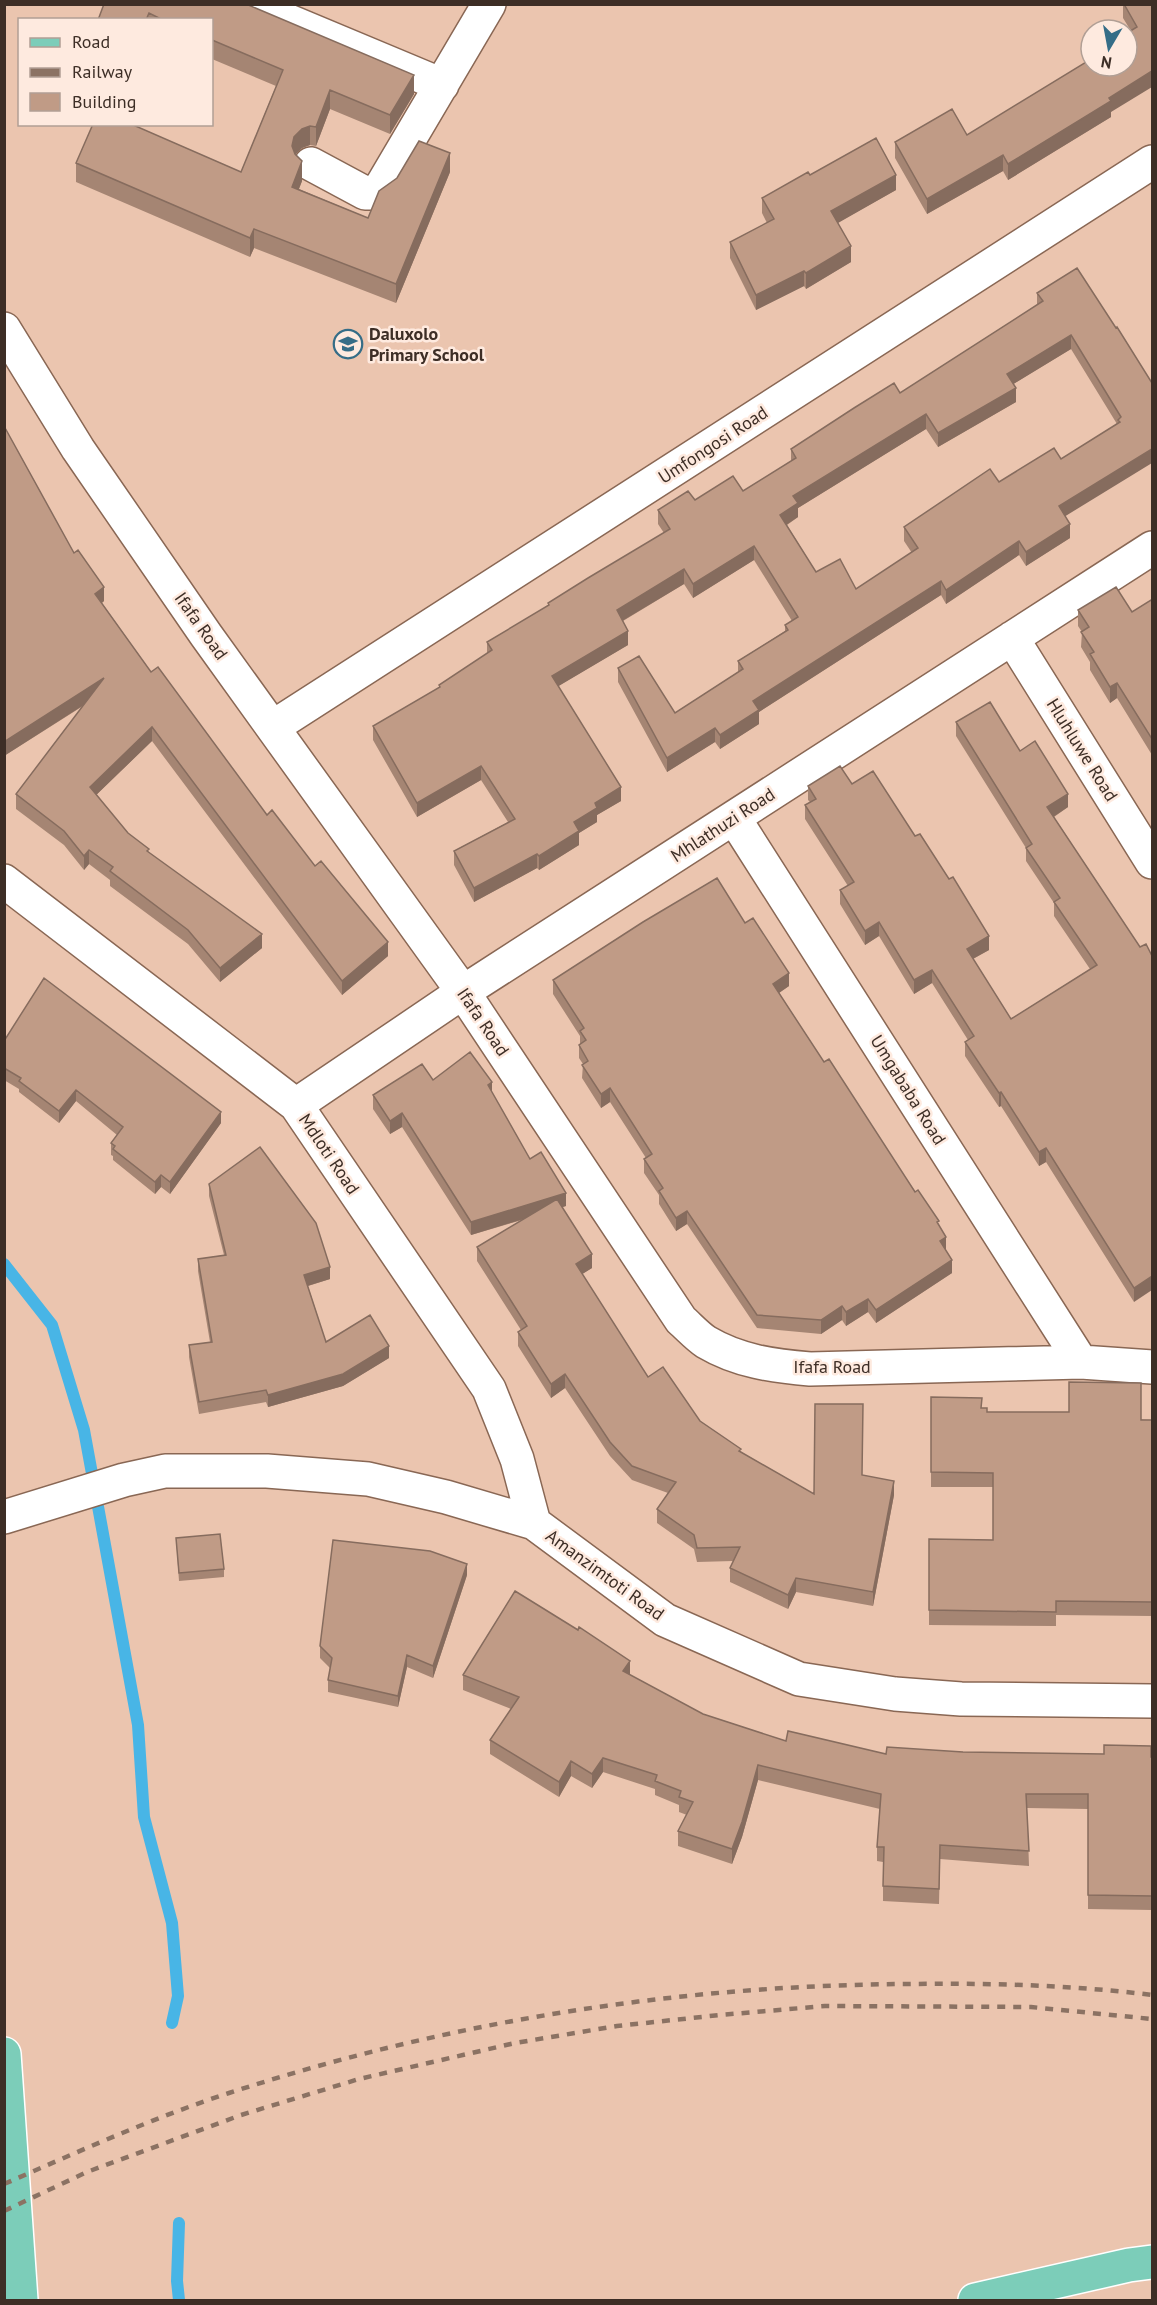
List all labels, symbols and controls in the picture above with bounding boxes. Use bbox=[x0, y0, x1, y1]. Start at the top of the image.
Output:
legend bbox=[18, 18, 213, 126]
north arrow bbox=[1079, 18, 1139, 78]
text: Road bbox=[72, 30, 110, 53]
text: N bbox=[1099, 52, 1113, 74]
text: Railway bbox=[72, 60, 133, 83]
text: Building bbox=[72, 90, 136, 113]
place label: Daluxolo Primary School bbox=[369, 322, 485, 366]
school or university icon: Daluxolo Primary School bbox=[332, 328, 364, 360]
street label: Umfongosi Road bbox=[654, 401, 772, 489]
street label: Ifafa Road bbox=[170, 587, 233, 664]
street label: Hluhluwe Road bbox=[1042, 694, 1123, 805]
street label: Mhlathuzi Road bbox=[666, 782, 779, 867]
street label: Ifafa Road bbox=[452, 983, 515, 1060]
street label: Umgababa Road bbox=[866, 1031, 951, 1149]
street label: Mdloti Road bbox=[294, 1109, 365, 1199]
street label: Ifafa Road bbox=[793, 1355, 871, 1378]
street label: Amanzimtoti Road bbox=[542, 1524, 669, 1625]

